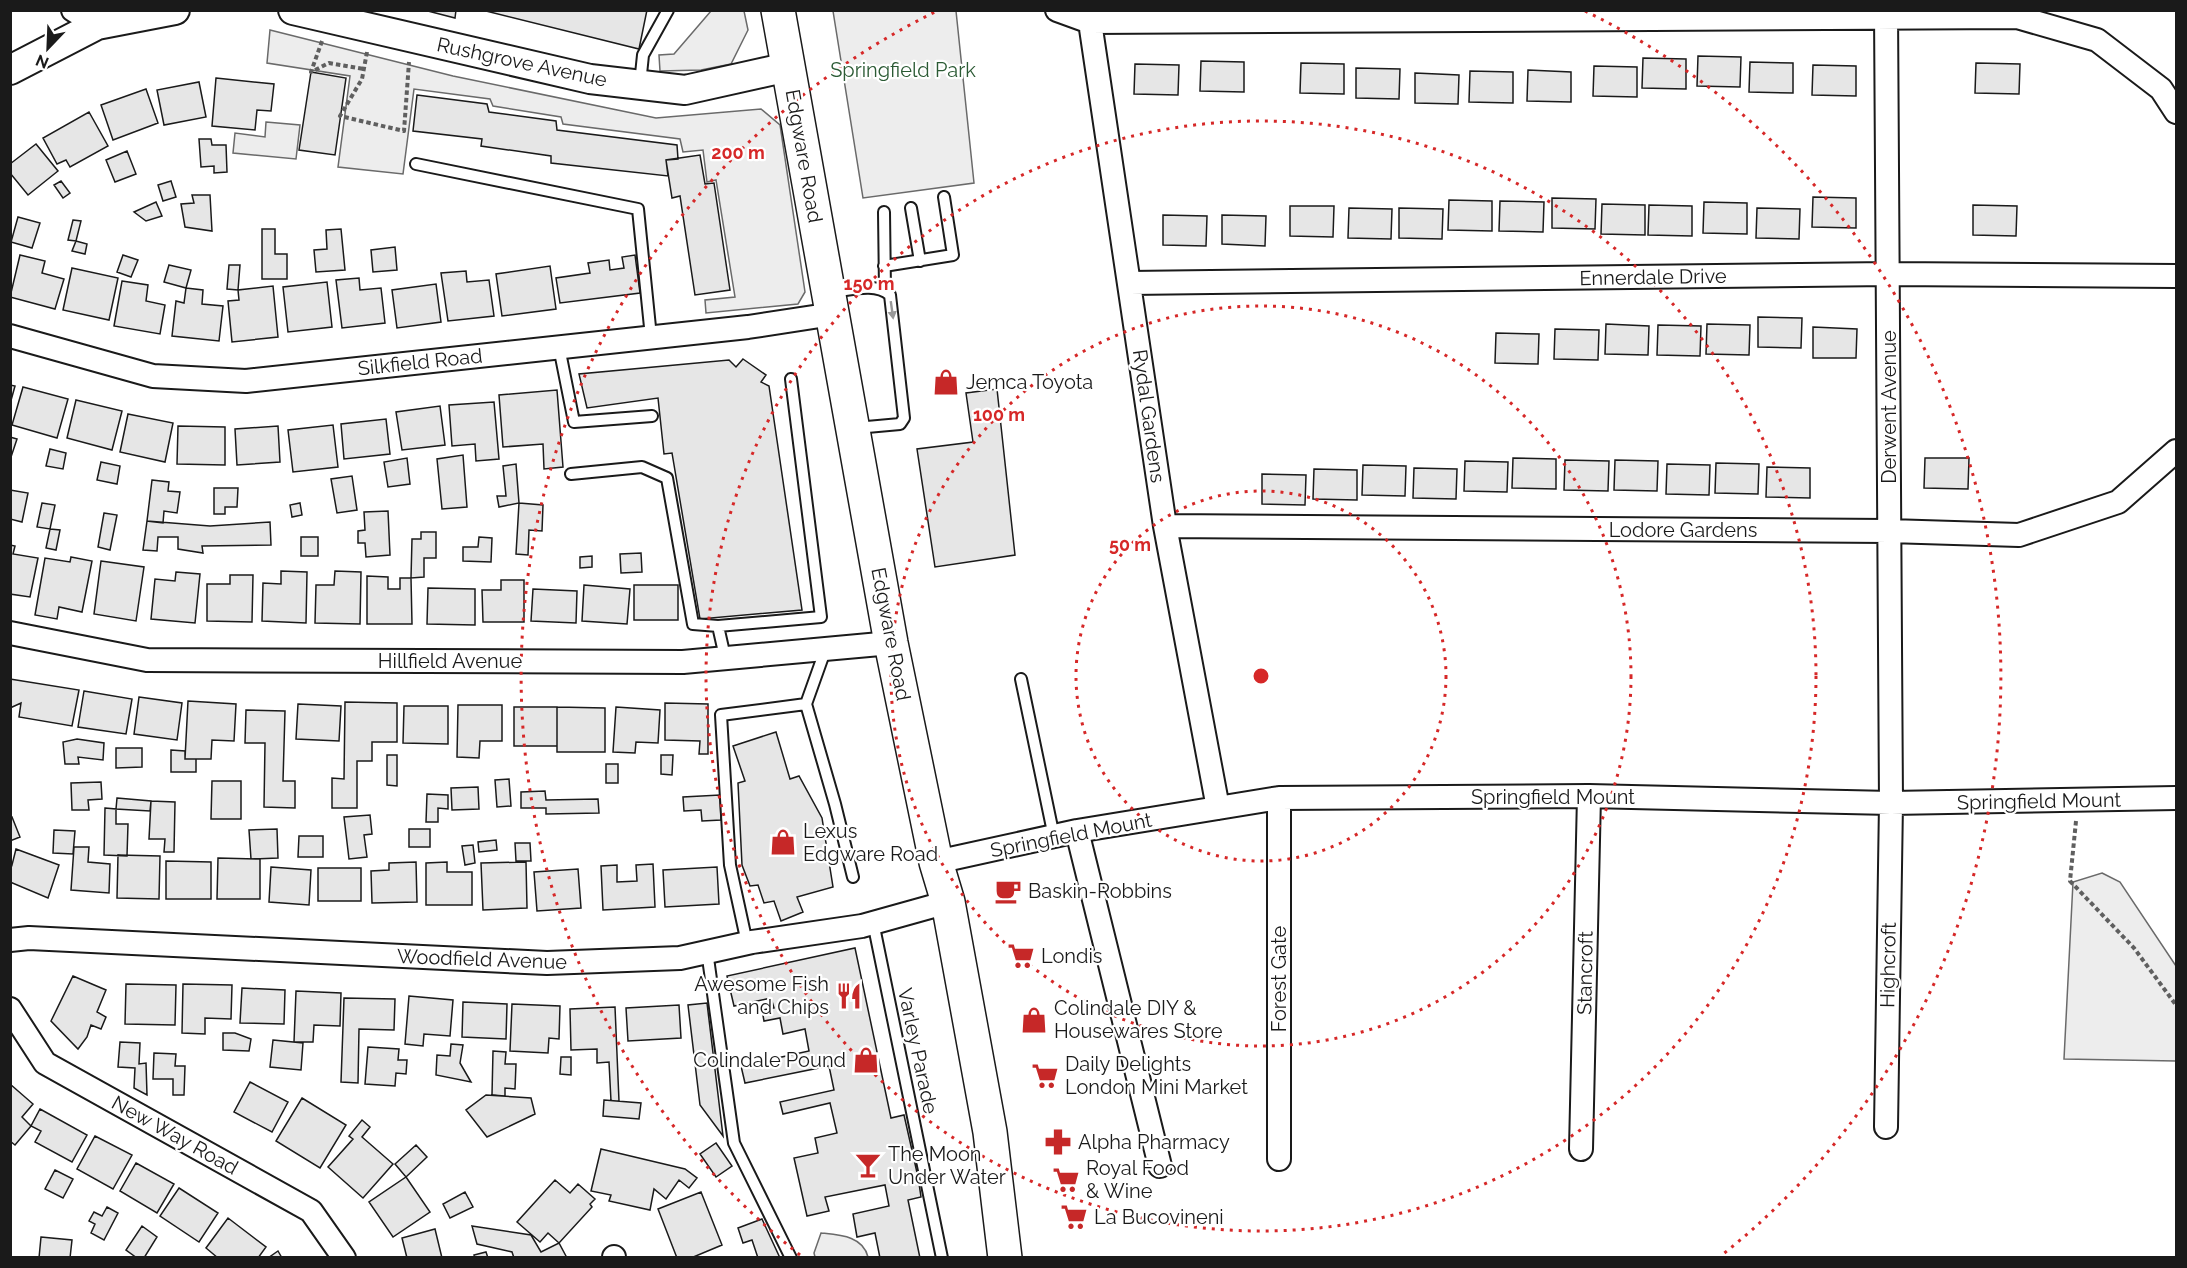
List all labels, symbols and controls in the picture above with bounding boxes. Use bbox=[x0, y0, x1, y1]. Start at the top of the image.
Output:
north arrow bbox=[18, 18, 78, 78]
street label: Rushgrove Avenue bbox=[435, 32, 610, 92]
text: N bbox=[33, 50, 52, 72]
park label: Springfield Park bbox=[830, 58, 976, 82]
street label: Edgware Road bbox=[780, 87, 828, 225]
text: 200 m bbox=[711, 142, 765, 163]
street label: Ennerdale Drive bbox=[1579, 264, 1727, 290]
text: 150 m bbox=[844, 273, 895, 294]
one-way arrow bbox=[888, 301, 897, 320]
street label: Derwent Avenue bbox=[1877, 330, 1901, 484]
street label: Silkfield Road bbox=[356, 344, 484, 380]
street label: Rydal Gardens bbox=[1128, 348, 1170, 484]
shop icon: Jemca Toyota bbox=[931, 367, 961, 397]
place label: Jemca Toyota bbox=[966, 370, 1093, 394]
text: 100 m bbox=[973, 404, 1025, 425]
street label: Lodore Gardens bbox=[1609, 518, 1757, 542]
text: 50 m bbox=[1109, 534, 1151, 555]
street label: Edgware Road bbox=[866, 565, 916, 703]
street label: Hillfield Avenue bbox=[378, 649, 522, 673]
centre of rings bbox=[1251, 666, 1271, 686]
street label: Springfield Mount bbox=[1471, 785, 1635, 809]
street label: Springfield Mount bbox=[1957, 788, 2122, 814]
street label: Springfield Mount bbox=[988, 808, 1154, 862]
place label: Lexus Edgware Road bbox=[803, 819, 938, 866]
shop icon: Lexus Edgware Road bbox=[768, 827, 798, 857]
cafe icon: Baskin-Robbins bbox=[993, 876, 1023, 906]
place label: Baskin-Robbins bbox=[1028, 879, 1172, 903]
street label: Highcroft bbox=[1875, 922, 1901, 1008]
street label: Forest Gate bbox=[1267, 926, 1291, 1032]
street label: Stancroft bbox=[1572, 931, 1598, 1015]
supermarket icon: Londis bbox=[1006, 941, 1036, 971]
street label: Woodfield Avenue bbox=[397, 944, 568, 974]
place label: Londis bbox=[1041, 944, 1102, 968]
place label: Awesome Fish and Chips bbox=[694, 972, 829, 1019]
restaurant icon: Awesome Fish and Chips bbox=[834, 981, 864, 1011]
street label: Varley Parade bbox=[893, 986, 943, 1116]
place label: Colindale DIY & Housewares Store bbox=[1054, 996, 1223, 1043]
shop icon: Colindale DIY & Housewares Store bbox=[1019, 1005, 1049, 1035]
shop icon: Colindale Pound bbox=[851, 1045, 881, 1075]
place label: Colindale Pound bbox=[693, 1048, 846, 1072]
place label: Daily Delights London Mini Market bbox=[1065, 1052, 1248, 1099]
supermarket icon: Daily Delights London Mini Market bbox=[1030, 1061, 1060, 1091]
street label: New Way Road bbox=[108, 1090, 242, 1180]
pharmacy icon: Alpha Pharmacy bbox=[1043, 1127, 1073, 1157]
place label: Alpha Pharmacy bbox=[1078, 1130, 1230, 1154]
place label: The Moon Under Water bbox=[888, 1142, 1006, 1189]
bar icon: The Moon Under Water bbox=[853, 1150, 883, 1180]
place label: Royal Food & Wine bbox=[1086, 1156, 1189, 1203]
supermarket icon: Royal Food & Wine bbox=[1051, 1165, 1081, 1195]
supermarket icon: La Bucovineni bbox=[1059, 1202, 1089, 1232]
place label: La Bucovineni bbox=[1094, 1205, 1224, 1229]

